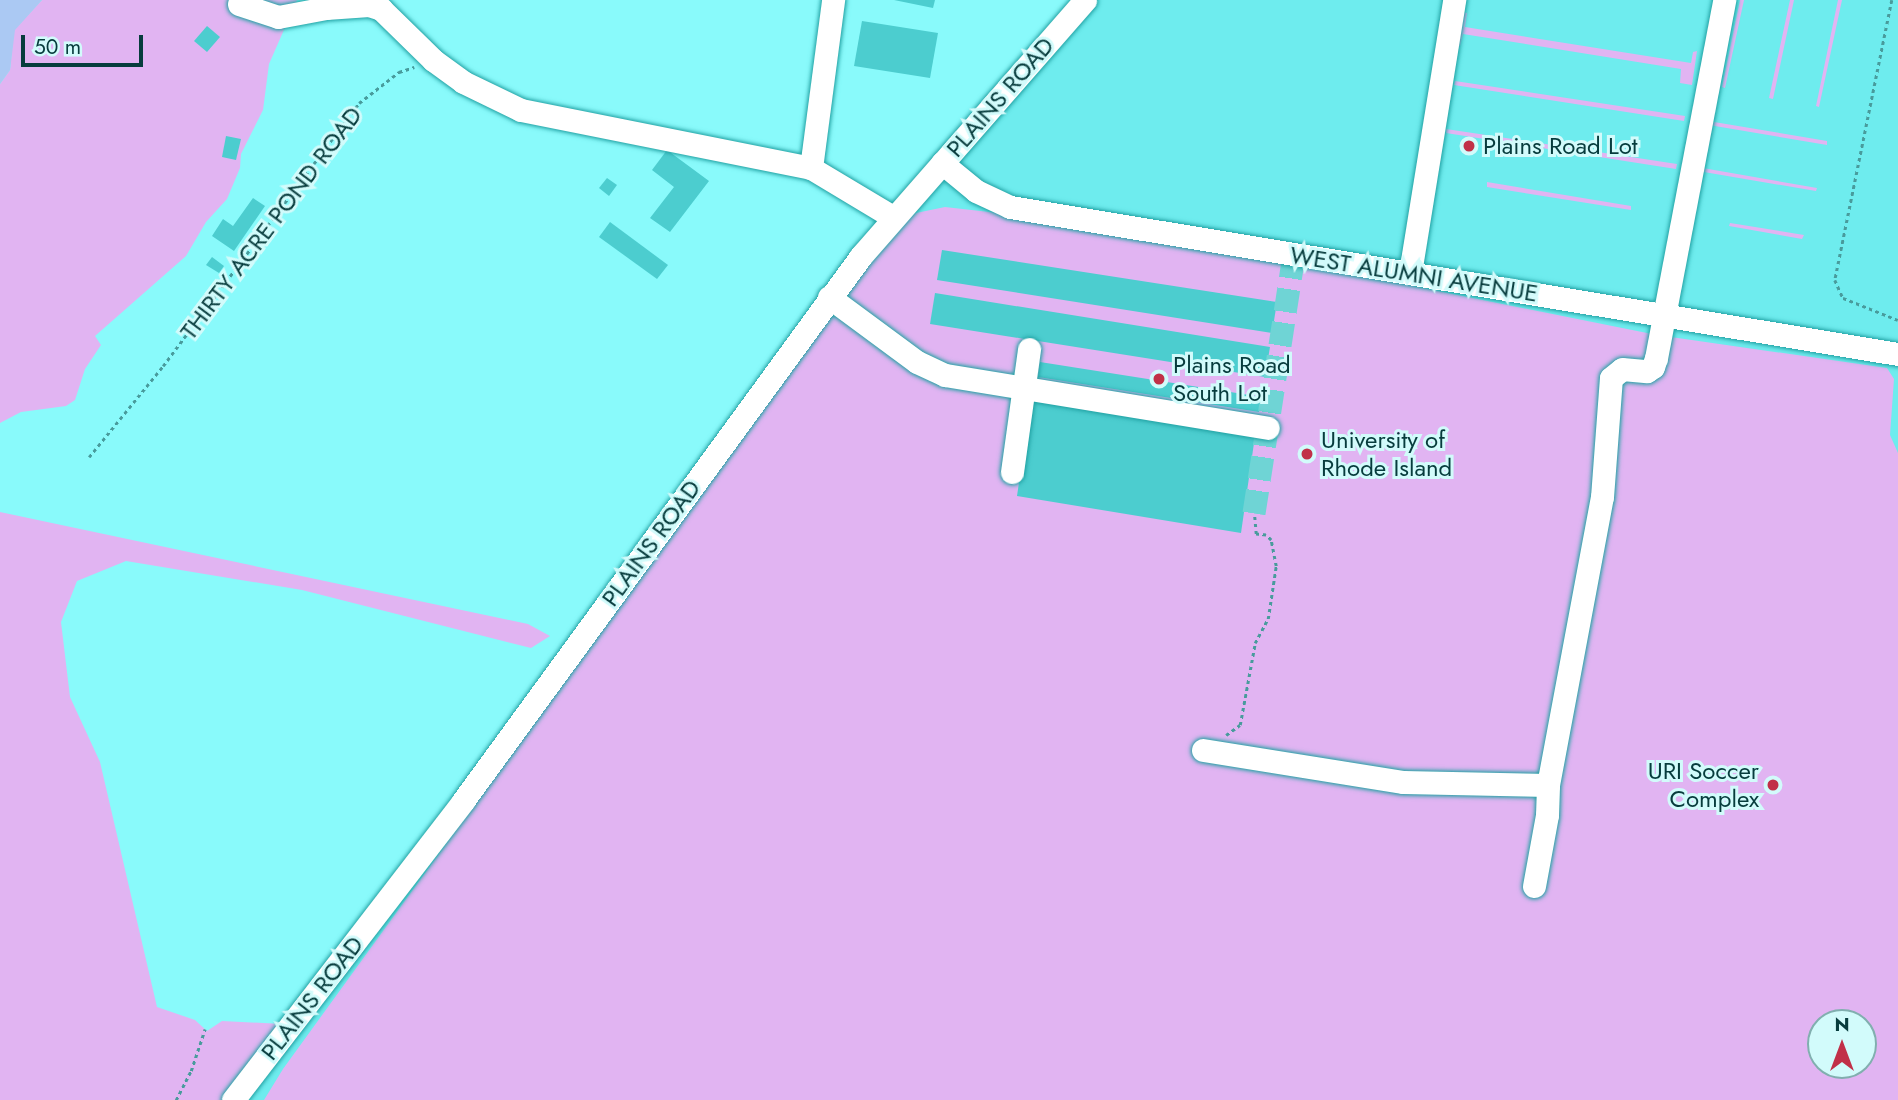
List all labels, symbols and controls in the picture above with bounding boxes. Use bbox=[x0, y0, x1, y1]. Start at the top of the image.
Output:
scale bar bbox=[24, 21, 147, 65]
street label: PLAINS ROAD bbox=[940, 31, 1060, 163]
text: 50 m bbox=[34, 32, 81, 62]
street label: THIRTY ACRE POND ROAD bbox=[174, 101, 368, 345]
place label: Plains Road Lot bbox=[1483, 132, 1638, 160]
marker: Plains Road Lot bbox=[1461, 138, 1477, 154]
street label: WEST ALUMNI AVENUE bbox=[1288, 240, 1540, 308]
place label: Plains Road South Lot bbox=[1173, 351, 1291, 407]
marker: Plains Road South Lot bbox=[1151, 371, 1167, 387]
place label: University of Rhode Island bbox=[1321, 426, 1452, 482]
marker: University of Rhode Island bbox=[1299, 446, 1315, 462]
street label: PLAINS ROAD bbox=[596, 474, 706, 612]
place label: URI Soccer Complex bbox=[1648, 757, 1759, 813]
marker: URI Soccer Complex bbox=[1765, 777, 1781, 793]
street label: PLAINS ROAD bbox=[255, 930, 369, 1066]
north arrow bbox=[1807, 1009, 1877, 1079]
text: N bbox=[1834, 1011, 1850, 1038]

